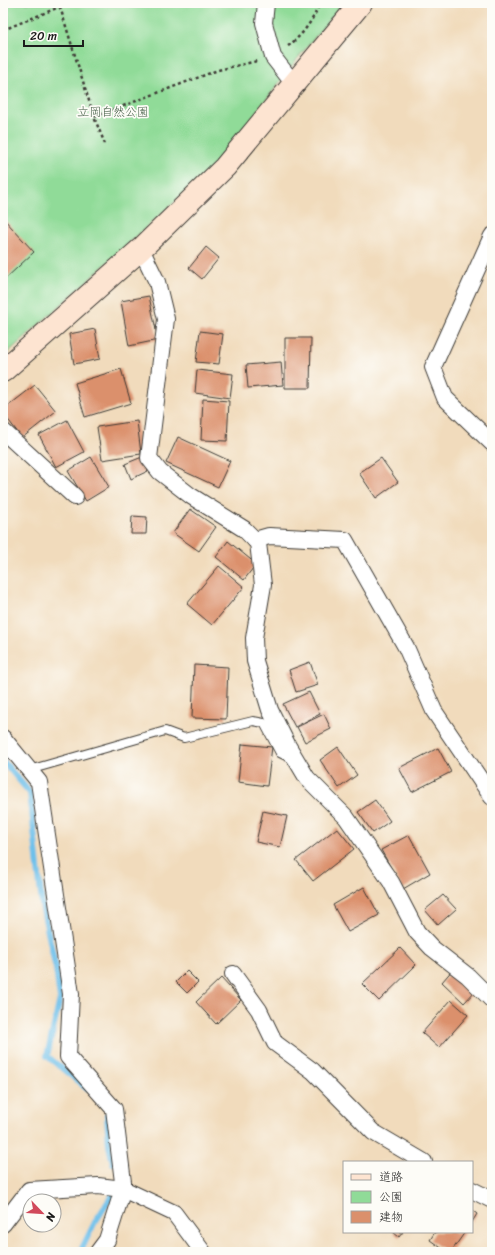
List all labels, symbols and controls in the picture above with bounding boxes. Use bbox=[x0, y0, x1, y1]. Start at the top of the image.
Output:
scale bar bbox=[24, 22, 83, 48]
text: 20 m bbox=[30, 25, 57, 47]
park label: 立岡自然公園 bbox=[77, 101, 149, 123]
legend bbox=[343, 1161, 473, 1233]
text: 道路 bbox=[379, 1166, 403, 1188]
text: 公園 bbox=[379, 1186, 403, 1208]
north arrow bbox=[22, 1193, 62, 1233]
text: 建物 bbox=[379, 1206, 403, 1228]
text: N bbox=[40, 1209, 61, 1225]

